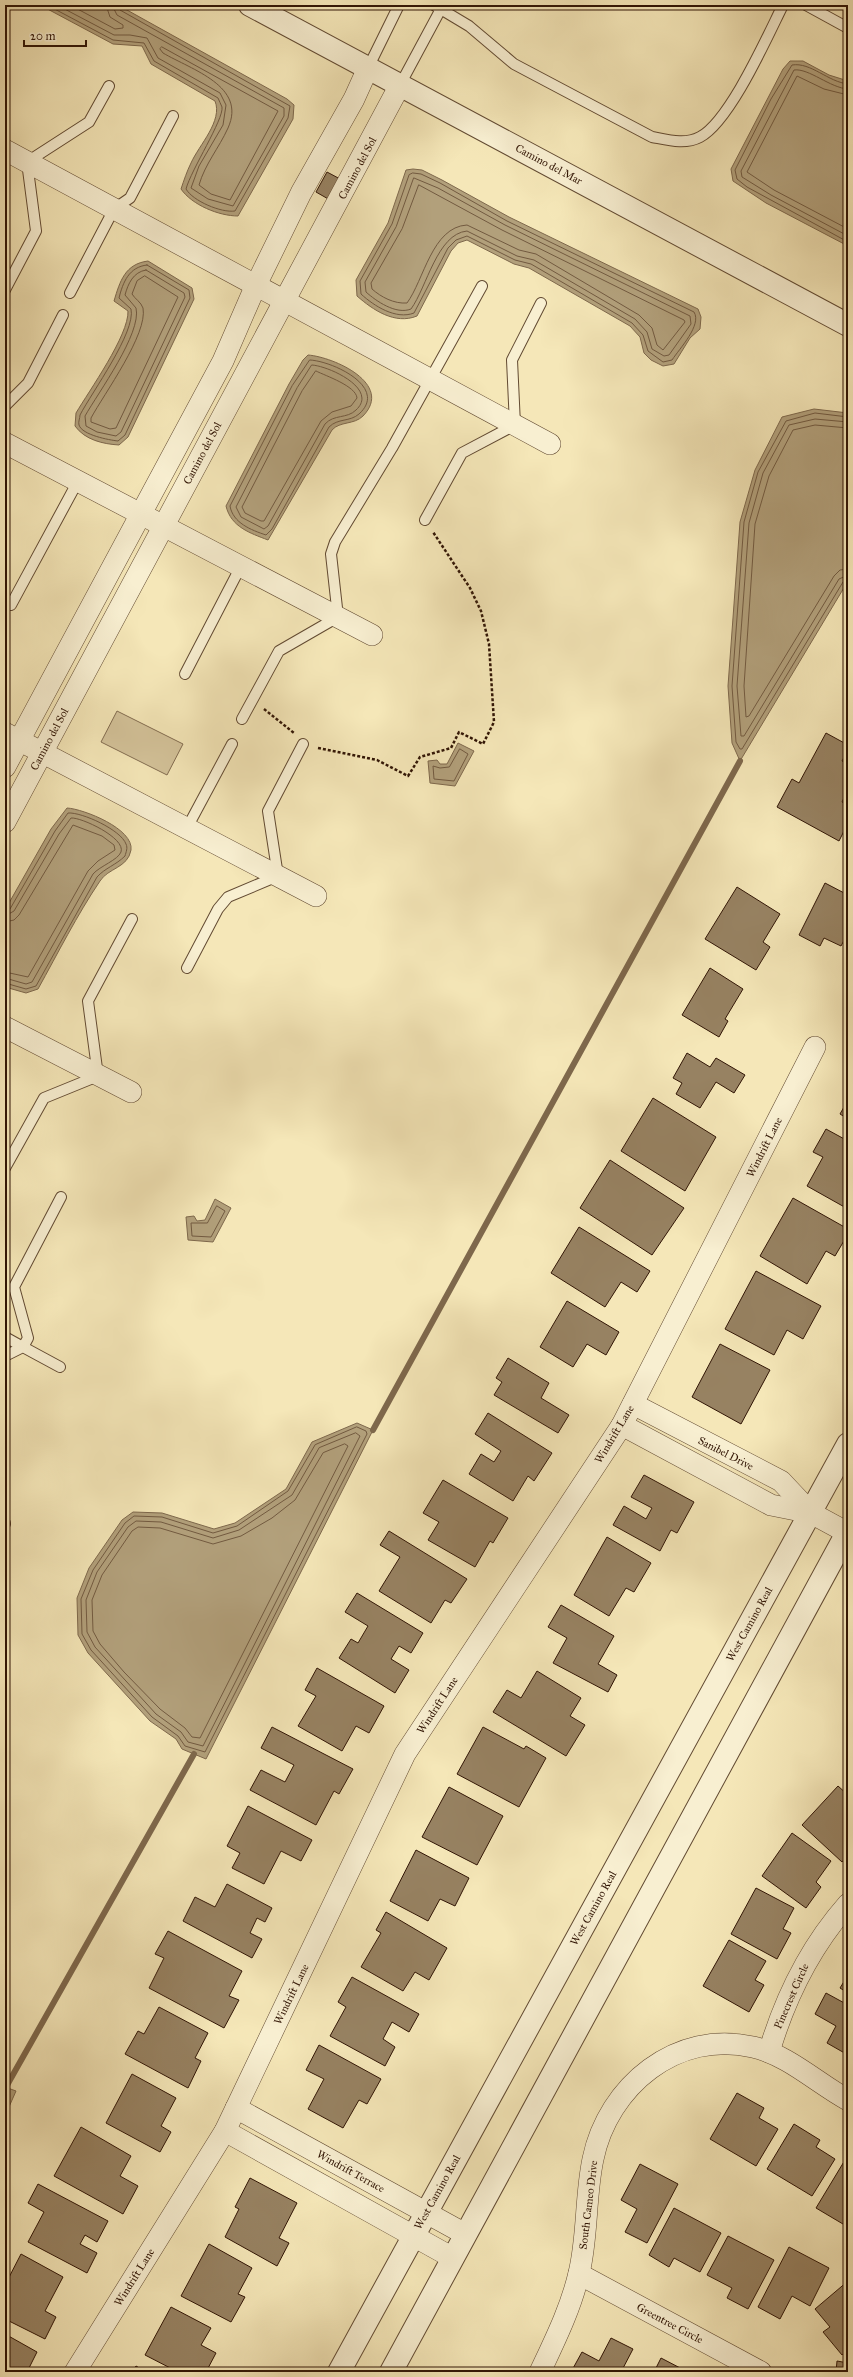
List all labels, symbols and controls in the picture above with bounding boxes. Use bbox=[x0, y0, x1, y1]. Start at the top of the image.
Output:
scale bar bbox=[24, 22, 86, 48]
text: 20 m bbox=[30, 29, 56, 43]
street label: Camino del Sol bbox=[336, 135, 379, 202]
street label: Camino del Mar bbox=[513, 141, 585, 188]
street label: Camino del Sol bbox=[181, 420, 224, 487]
street label: Camino del Sol bbox=[28, 706, 71, 773]
street label: Windrift Lane bbox=[744, 1115, 785, 1179]
street label: Windrift Lane bbox=[592, 1403, 637, 1466]
street label: Sanibel Drive bbox=[696, 1434, 756, 1473]
street label: West Camino Real bbox=[724, 1585, 775, 1664]
street label: Windrift Lane bbox=[414, 1674, 461, 1736]
street label: West Camino Real bbox=[568, 1869, 619, 1948]
street label: Pinecrest Circle bbox=[771, 1961, 812, 2031]
street label: Windrift Lane bbox=[271, 1962, 312, 2026]
street label: Windrift Terrace bbox=[315, 2147, 387, 2196]
street label: West Camino Real bbox=[412, 2153, 463, 2232]
street label: South Cameo Drive bbox=[577, 2159, 600, 2250]
street label: Windrift Lane bbox=[112, 2246, 157, 2308]
street label: Greentree Circle bbox=[634, 2300, 706, 2347]

